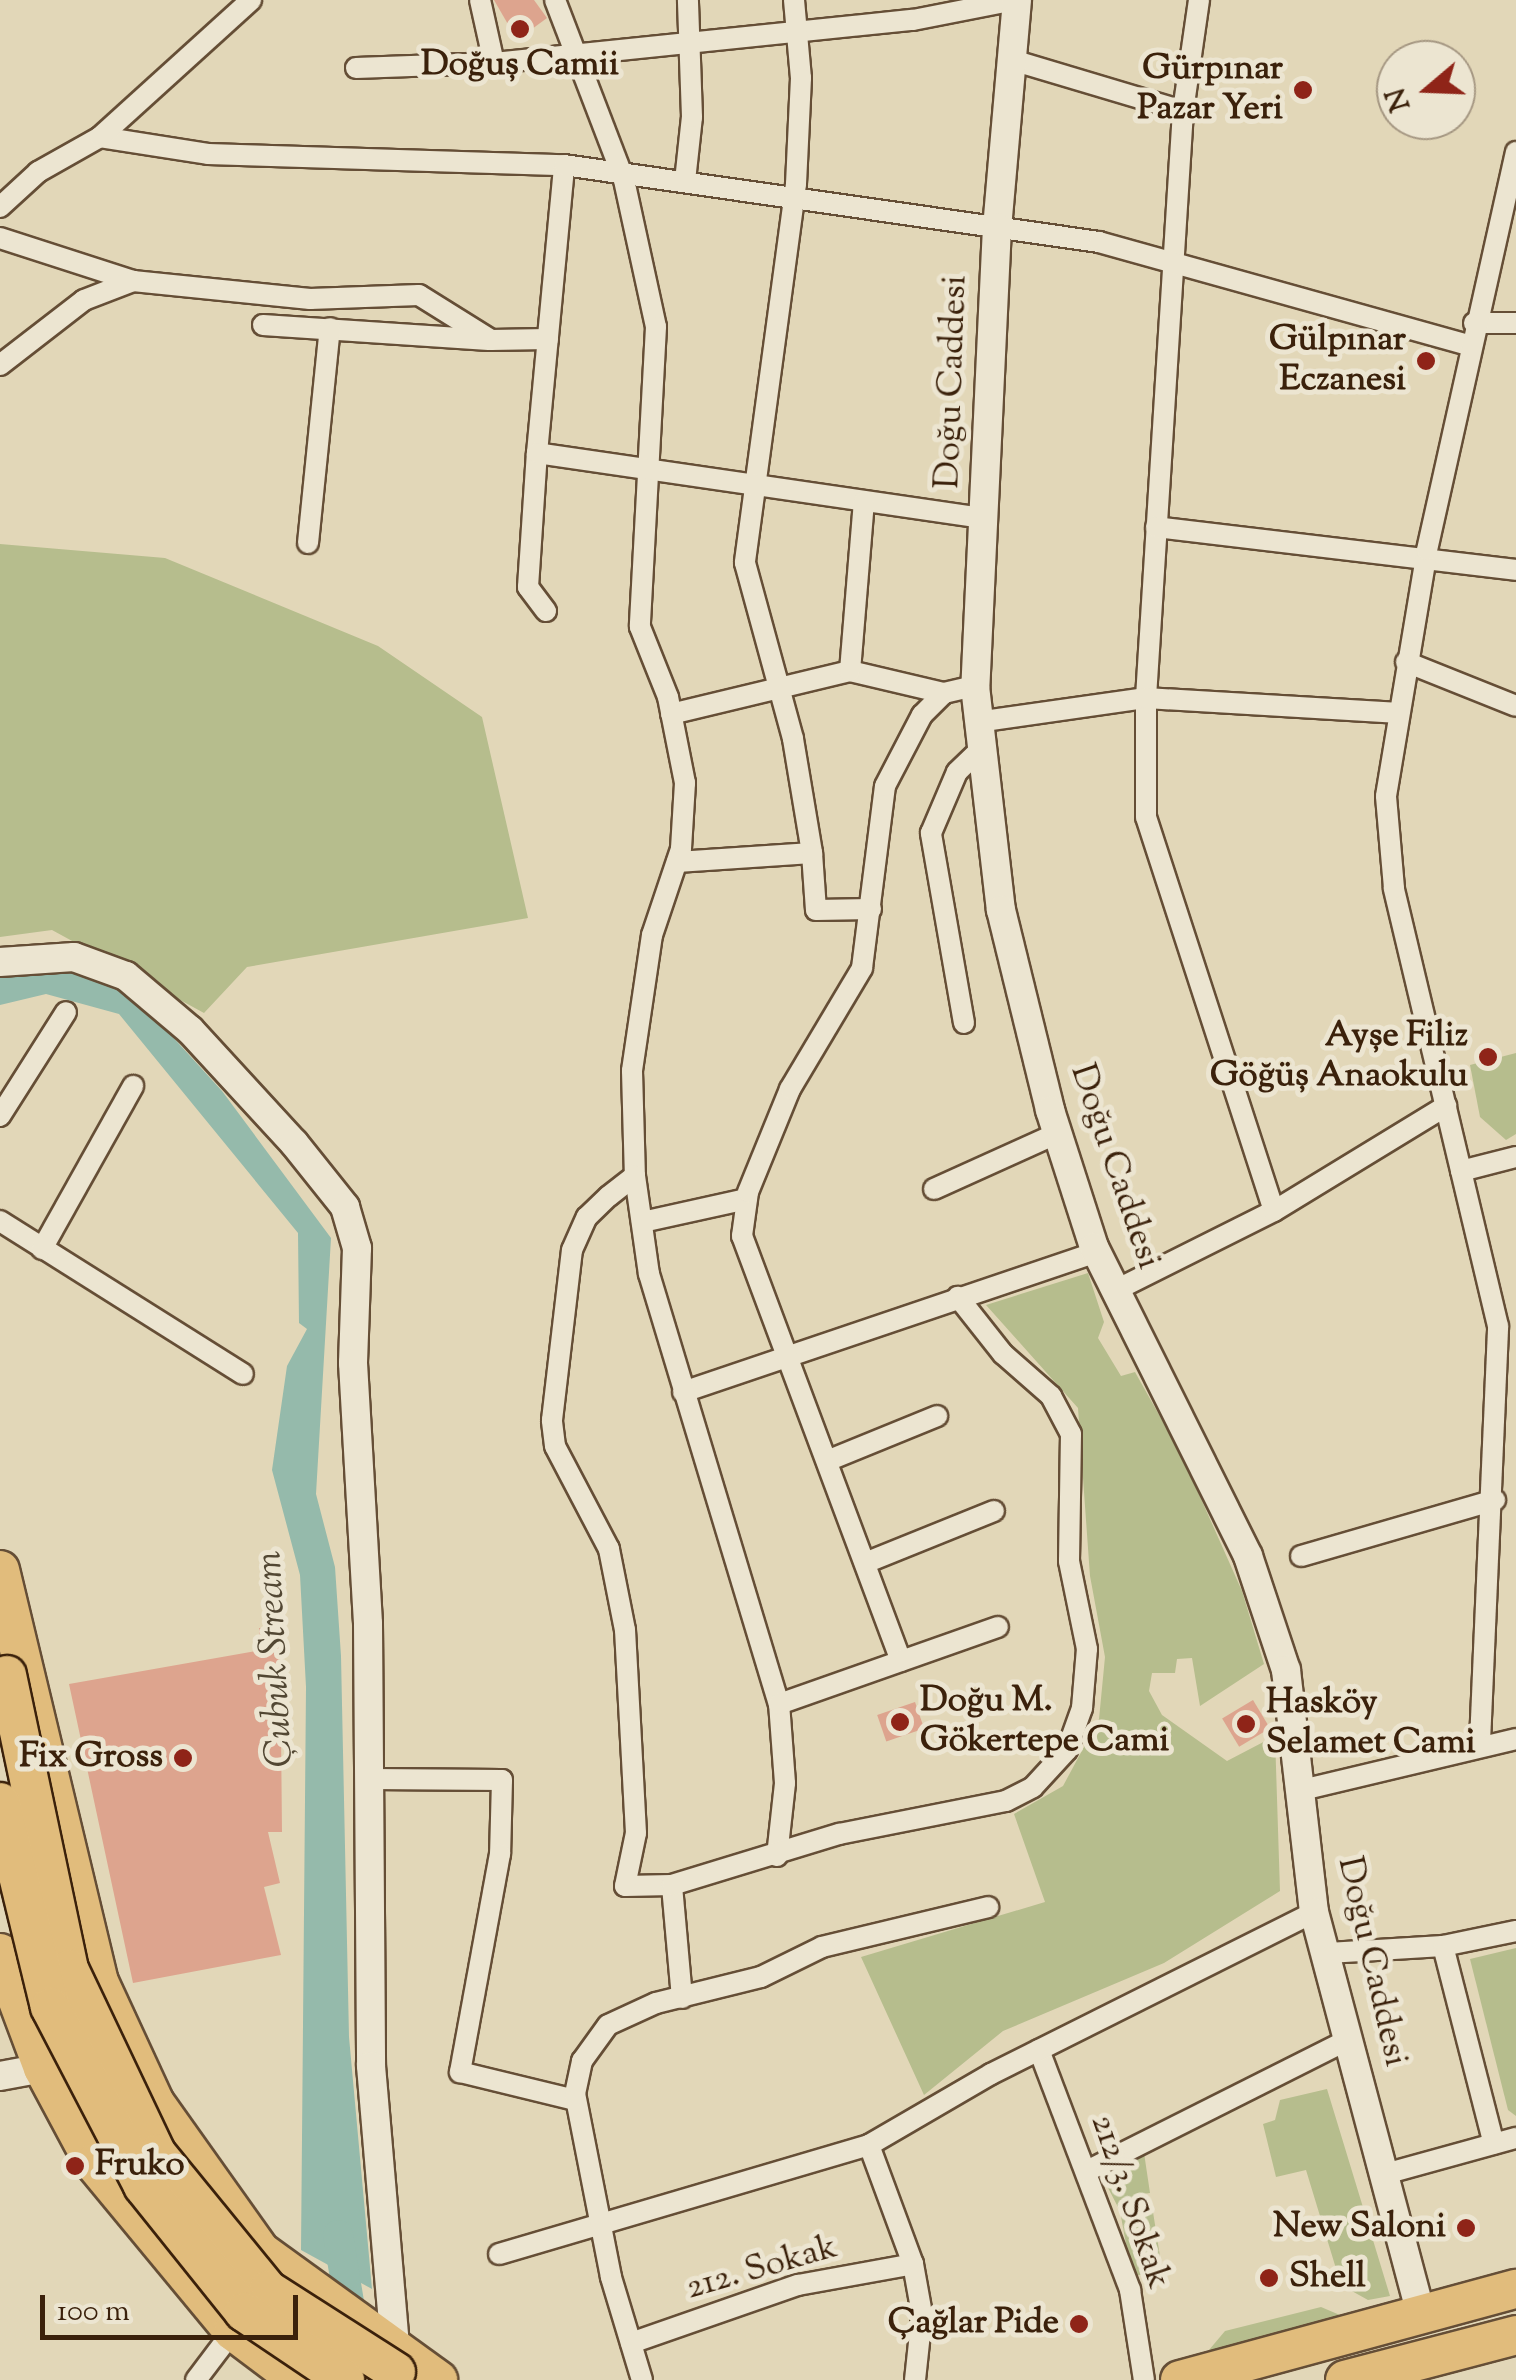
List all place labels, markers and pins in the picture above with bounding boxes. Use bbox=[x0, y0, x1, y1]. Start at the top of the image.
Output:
marker: Doğuş Camii bbox=[509, 18, 531, 40]
place label: Doğuş Camii bbox=[421, 45, 619, 87]
place label: Gürpınar Pazar Yeri bbox=[1137, 49, 1283, 131]
marker: Gürpınar Pazar Yeri bbox=[1292, 79, 1314, 101]
place label: Gülpınar Eczanesi bbox=[1269, 320, 1406, 402]
marker: Gülpınar Eczanesi bbox=[1415, 350, 1437, 372]
place label: Ayşe Filiz Göğüş Anaokulu bbox=[1210, 1016, 1468, 1098]
marker: Ayşe Filiz Göğüş Anaokulu bbox=[1477, 1046, 1499, 1068]
place label: Doğu M. Gökertepe Cami bbox=[920, 1681, 1169, 1763]
place label: Hasköy Selamet Cami bbox=[1266, 1683, 1476, 1765]
marker: Doğu M. Gökertepe Cami bbox=[889, 1711, 911, 1733]
marker: Hasköy Selamet Cami bbox=[1235, 1713, 1257, 1735]
place label: Fix Gross bbox=[19, 1737, 163, 1779]
marker: Fix Gross bbox=[172, 1747, 194, 1769]
place label: Fruko bbox=[95, 2145, 185, 2187]
marker: Fruko bbox=[64, 2155, 86, 2177]
place label: New Saloni bbox=[1273, 2207, 1446, 2249]
marker: New Saloni bbox=[1455, 2217, 1477, 2239]
place label: Shell bbox=[1289, 2257, 1366, 2299]
marker: Shell bbox=[1258, 2267, 1280, 2289]
place label: Çağlar Pide bbox=[888, 2303, 1059, 2345]
marker: Çağlar Pide bbox=[1068, 2313, 1090, 2335]

